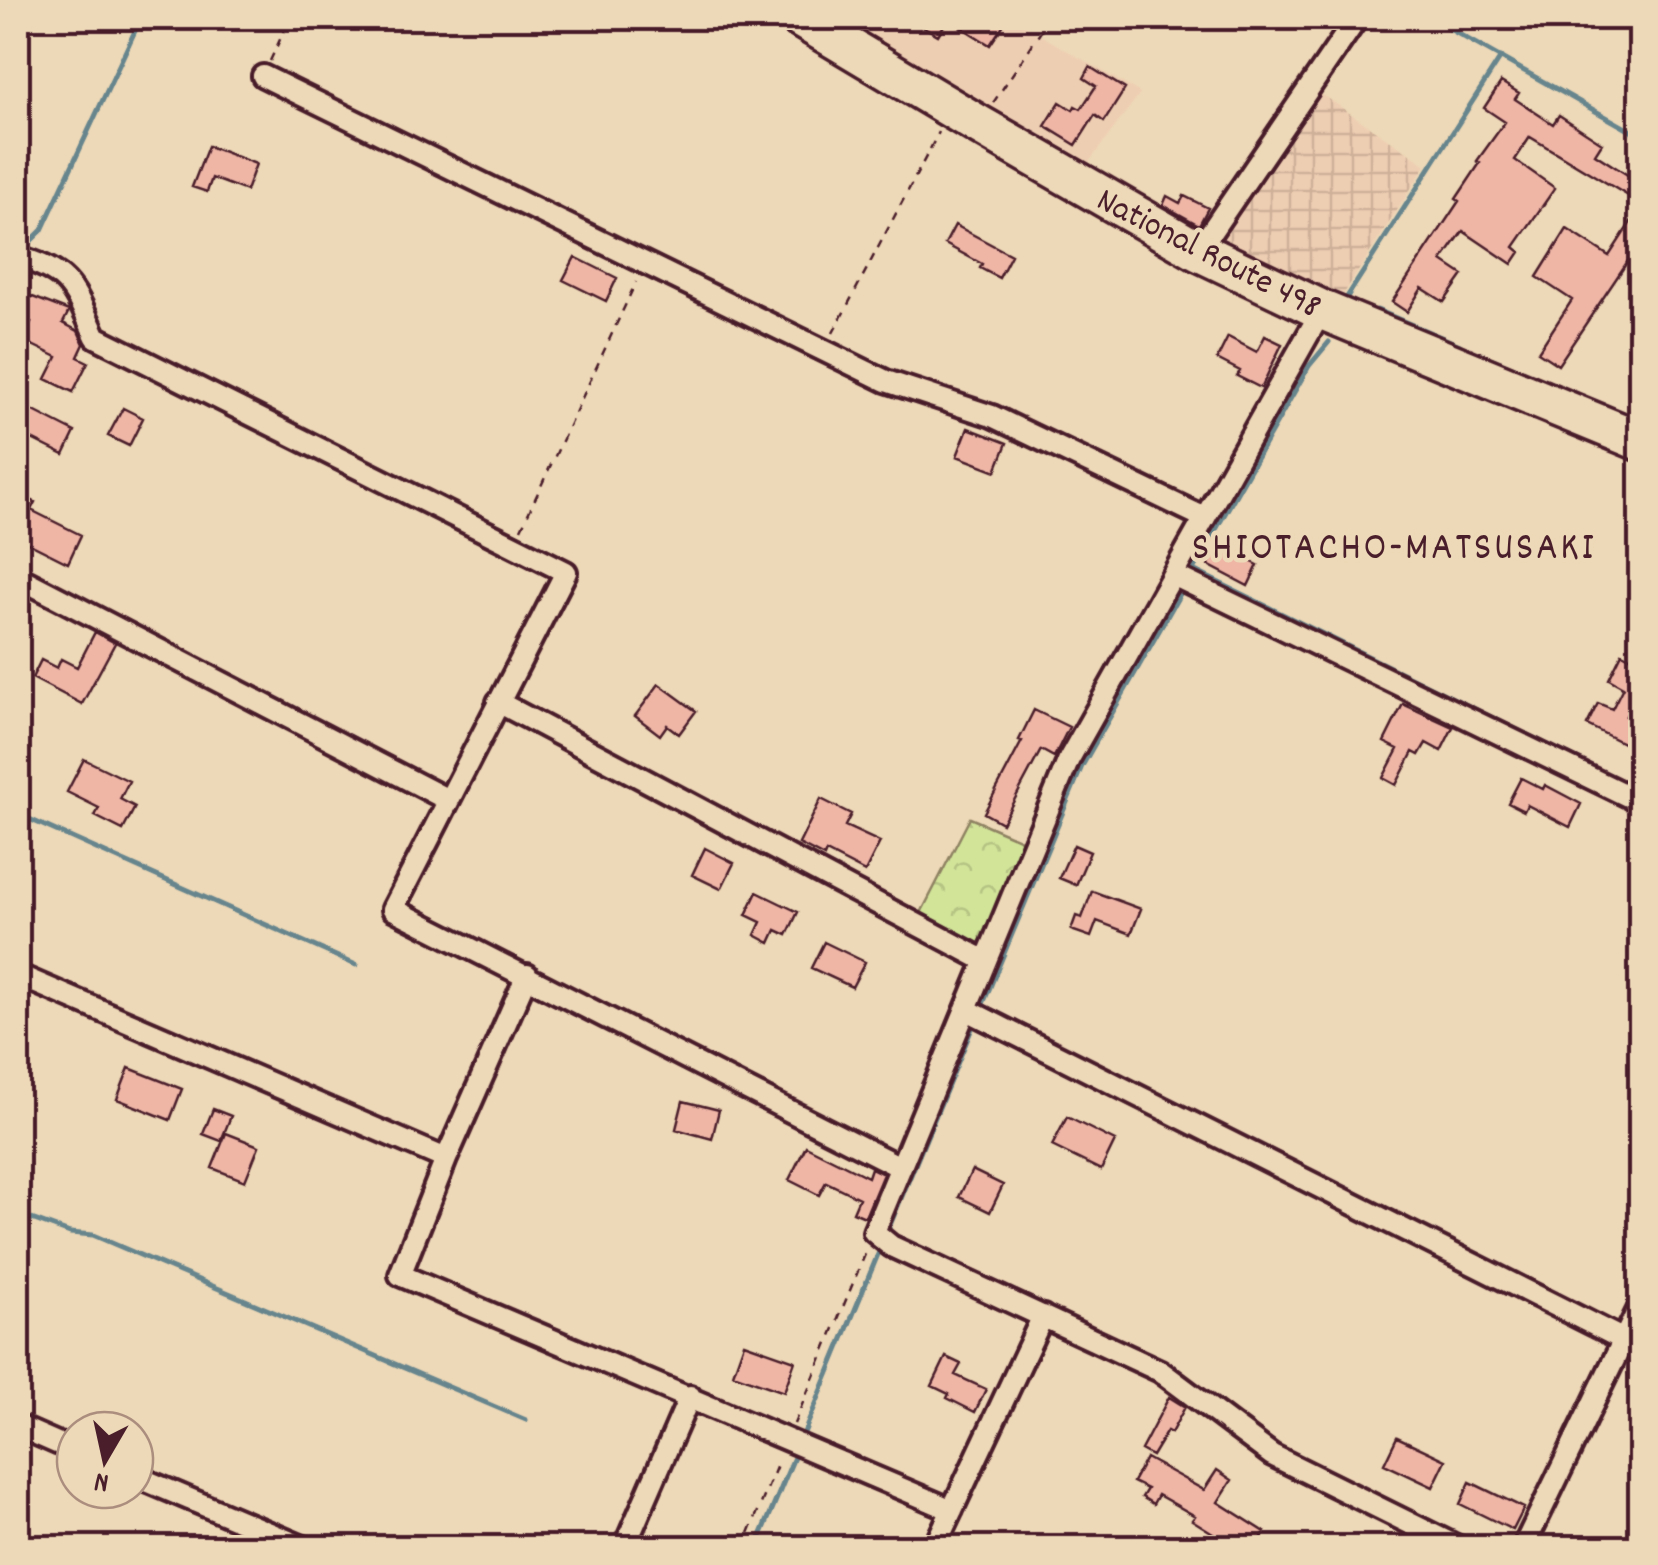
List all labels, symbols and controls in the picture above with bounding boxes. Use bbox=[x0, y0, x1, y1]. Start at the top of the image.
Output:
street label: National Route 498 bbox=[1087, 177, 1329, 334]
district label: SHIOTACHO-MATSUSAKI bbox=[1192, 522, 1596, 579]
north arrow bbox=[55, 1410, 155, 1510]
text: N bbox=[92, 1459, 112, 1501]

